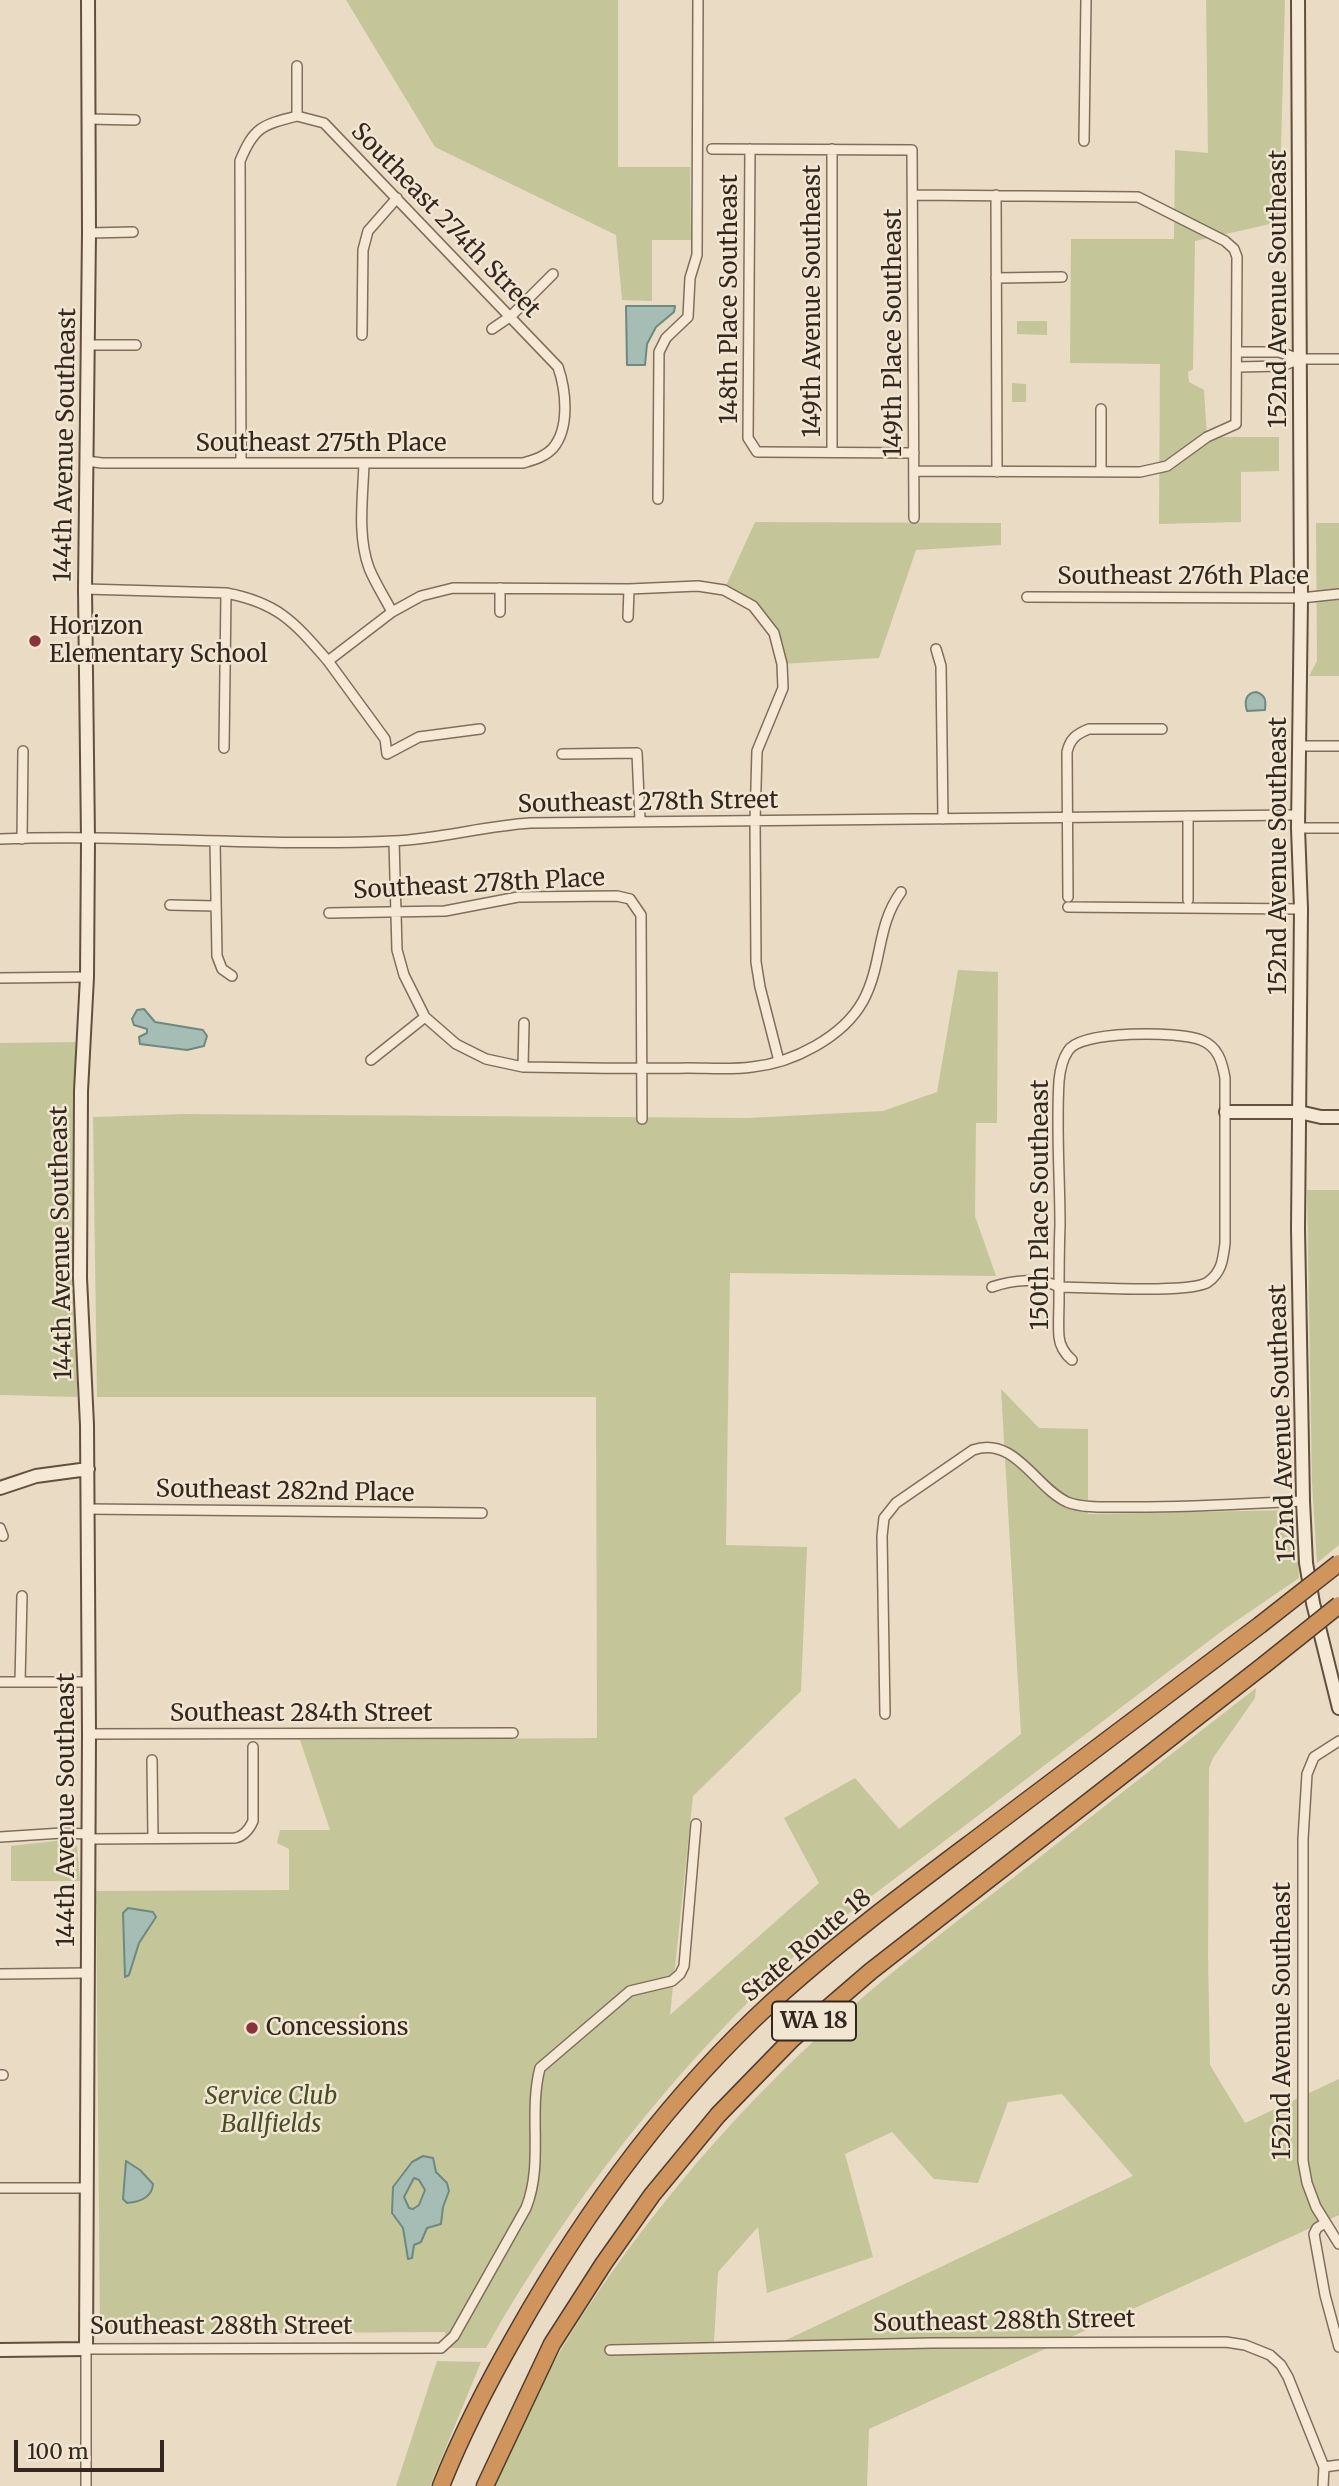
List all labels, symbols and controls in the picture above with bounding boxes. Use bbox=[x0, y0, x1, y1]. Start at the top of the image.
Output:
street label: Southeast 274th Street bbox=[345, 118, 545, 324]
street label: 152nd Avenue Southeast bbox=[1265, 150, 1293, 428]
street label: 149th Avenue Southeast bbox=[799, 165, 827, 437]
street label: 148th Place Southeast bbox=[716, 174, 744, 424]
street label: 149th Place Southeast bbox=[880, 209, 908, 457]
street label: 144th Avenue Southeast bbox=[49, 308, 83, 582]
street label: Southeast 275th Place bbox=[195, 430, 447, 458]
street label: Southeast 276th Place bbox=[1057, 563, 1309, 591]
place label: Horizon Elementary School bbox=[49, 613, 268, 669]
marker: Horizon Elementary School bbox=[27, 633, 43, 649]
street label: 152nd Avenue Southeast bbox=[1265, 717, 1293, 995]
street label: Southeast 278th Street bbox=[517, 786, 779, 820]
street label: Southeast 278th Place bbox=[352, 864, 606, 906]
street label: 150th Place Southeast bbox=[1027, 1080, 1055, 1330]
street label: 144th Avenue Southeast bbox=[45, 1106, 79, 1380]
street label: 152nd Avenue Southeast bbox=[1264, 1284, 1302, 1562]
street label: Southeast 282nd Place bbox=[155, 1475, 415, 1509]
street label: 144th Avenue Southeast bbox=[53, 1673, 81, 1947]
street label: Southeast 284th Street bbox=[170, 1700, 432, 1728]
street label: 152nd Avenue Southeast bbox=[1269, 1882, 1297, 2160]
street label: State Route 18 bbox=[736, 1883, 878, 2009]
road number: WA 18 bbox=[772, 2002, 856, 2040]
place label: Concessions bbox=[266, 2014, 409, 2042]
marker: Concessions bbox=[244, 2020, 260, 2036]
park label: Service Club Ballfields bbox=[205, 2083, 337, 2139]
street label: Southeast 288th Street bbox=[873, 2305, 1135, 2339]
street label: Southeast 288th Street bbox=[90, 2313, 352, 2341]
scale bar bbox=[18, 2426, 168, 2470]
text: 100 m bbox=[27, 2438, 89, 2465]

